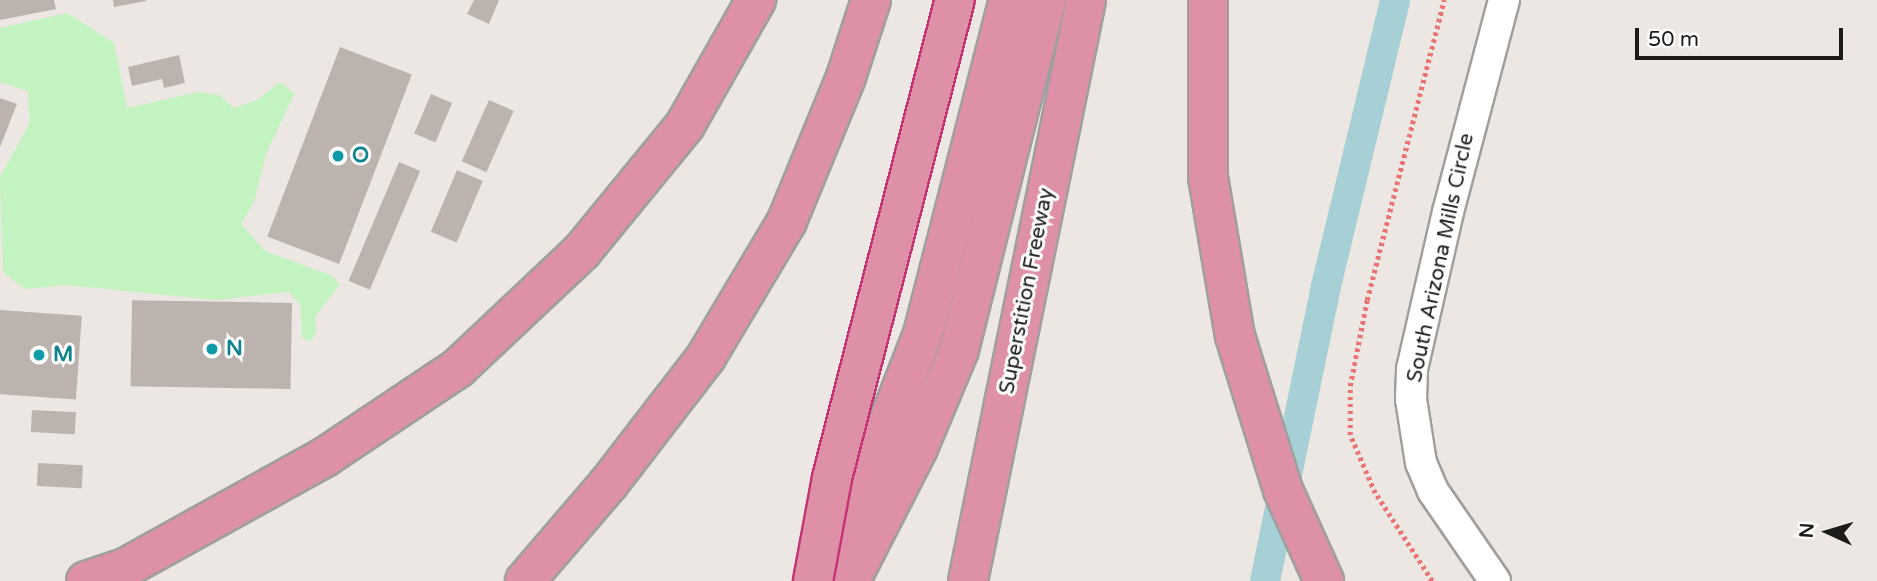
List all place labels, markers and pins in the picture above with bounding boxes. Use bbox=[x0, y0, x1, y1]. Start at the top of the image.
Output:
place label: O bbox=[352, 143, 369, 169]
marker: O bbox=[330, 148, 346, 164]
place label: N bbox=[226, 336, 243, 362]
marker: N bbox=[204, 341, 220, 357]
place label: M bbox=[53, 342, 73, 368]
marker: M bbox=[31, 347, 47, 363]

